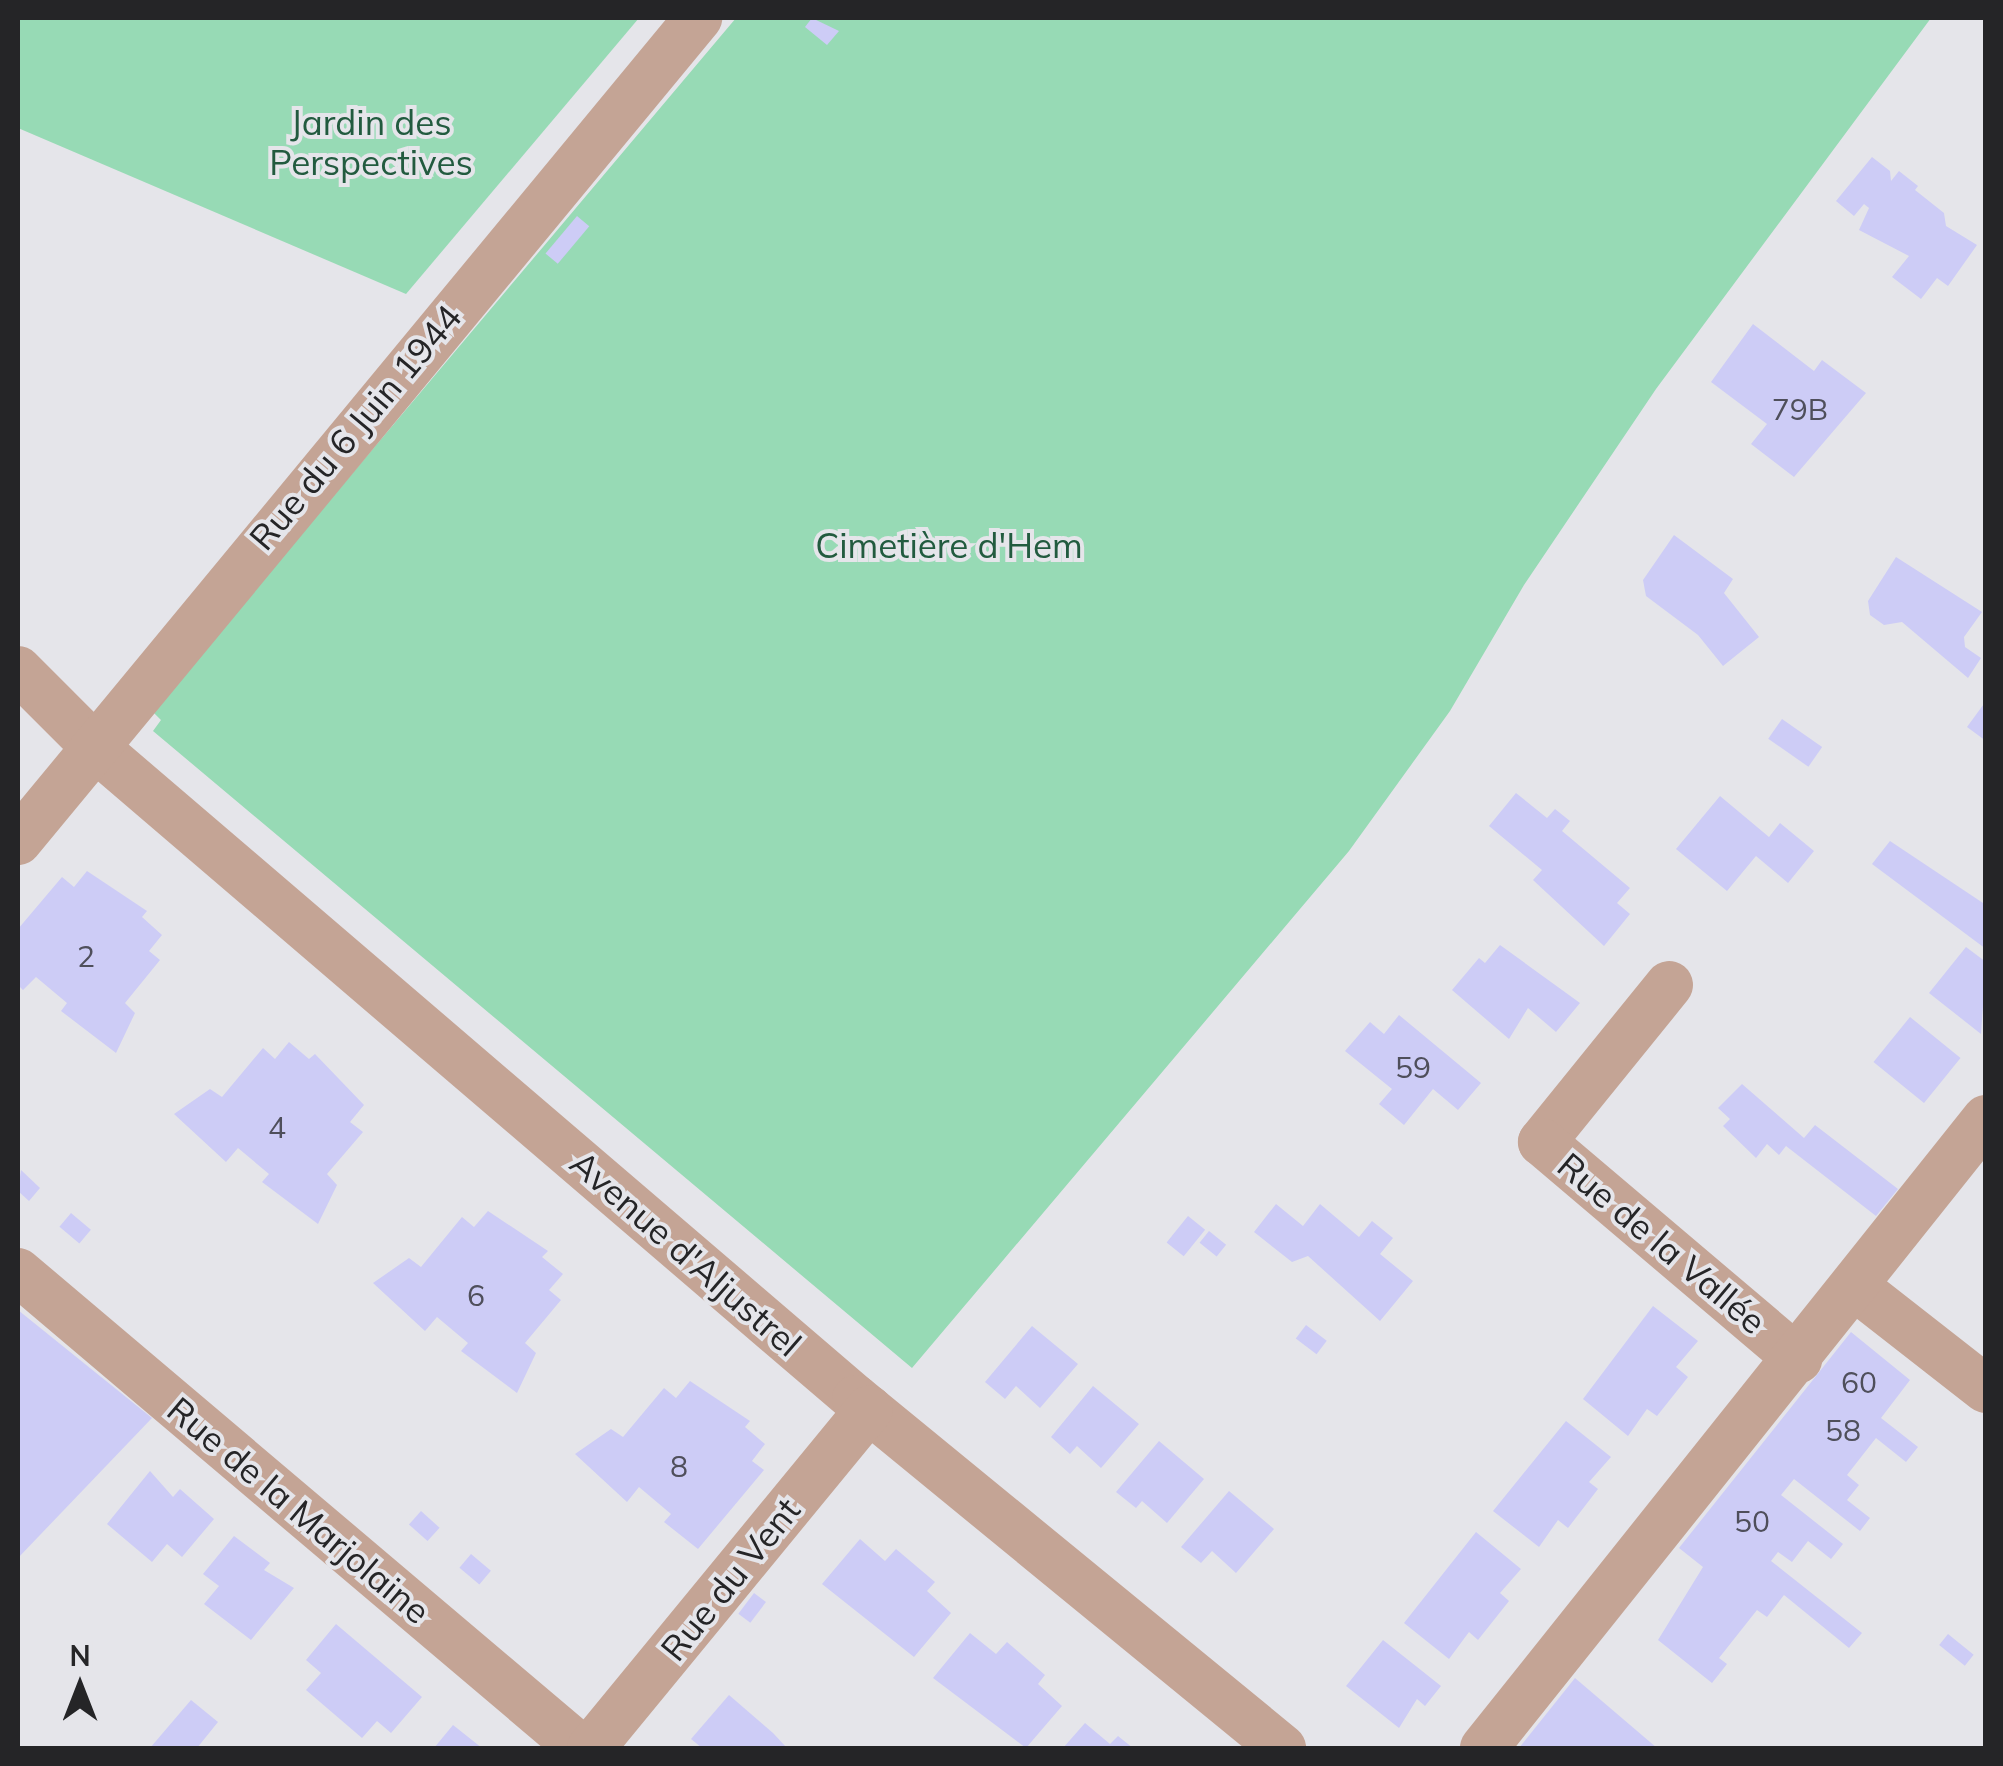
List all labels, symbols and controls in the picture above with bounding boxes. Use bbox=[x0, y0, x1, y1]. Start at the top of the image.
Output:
park label: Jardin des Perspectives bbox=[269, 101, 473, 183]
street label: Rue du 6 Juin 1944 bbox=[240, 296, 470, 558]
house number: 79B bbox=[1772, 391, 1828, 427]
park label: Cimetière d'Hem bbox=[815, 524, 1083, 566]
house number: 2 bbox=[77, 938, 95, 974]
house number: 59 bbox=[1395, 1049, 1431, 1085]
house number: 4 bbox=[268, 1109, 286, 1145]
street label: Avenue d'Aljustrel bbox=[562, 1141, 810, 1365]
street label: Rue de la Vallée bbox=[1550, 1144, 1774, 1342]
house number: 6 bbox=[467, 1277, 485, 1313]
house number: 60 bbox=[1841, 1364, 1877, 1400]
street label: Rue de la Marjolaine bbox=[159, 1388, 439, 1632]
house number: 58 bbox=[1825, 1412, 1861, 1448]
house number: 8 bbox=[670, 1448, 688, 1484]
street label: Rue du Vent bbox=[652, 1489, 808, 1669]
house number: 50 bbox=[1734, 1503, 1770, 1539]
north arrow bbox=[30, 1636, 130, 1736]
text: N bbox=[69, 1638, 91, 1673]

